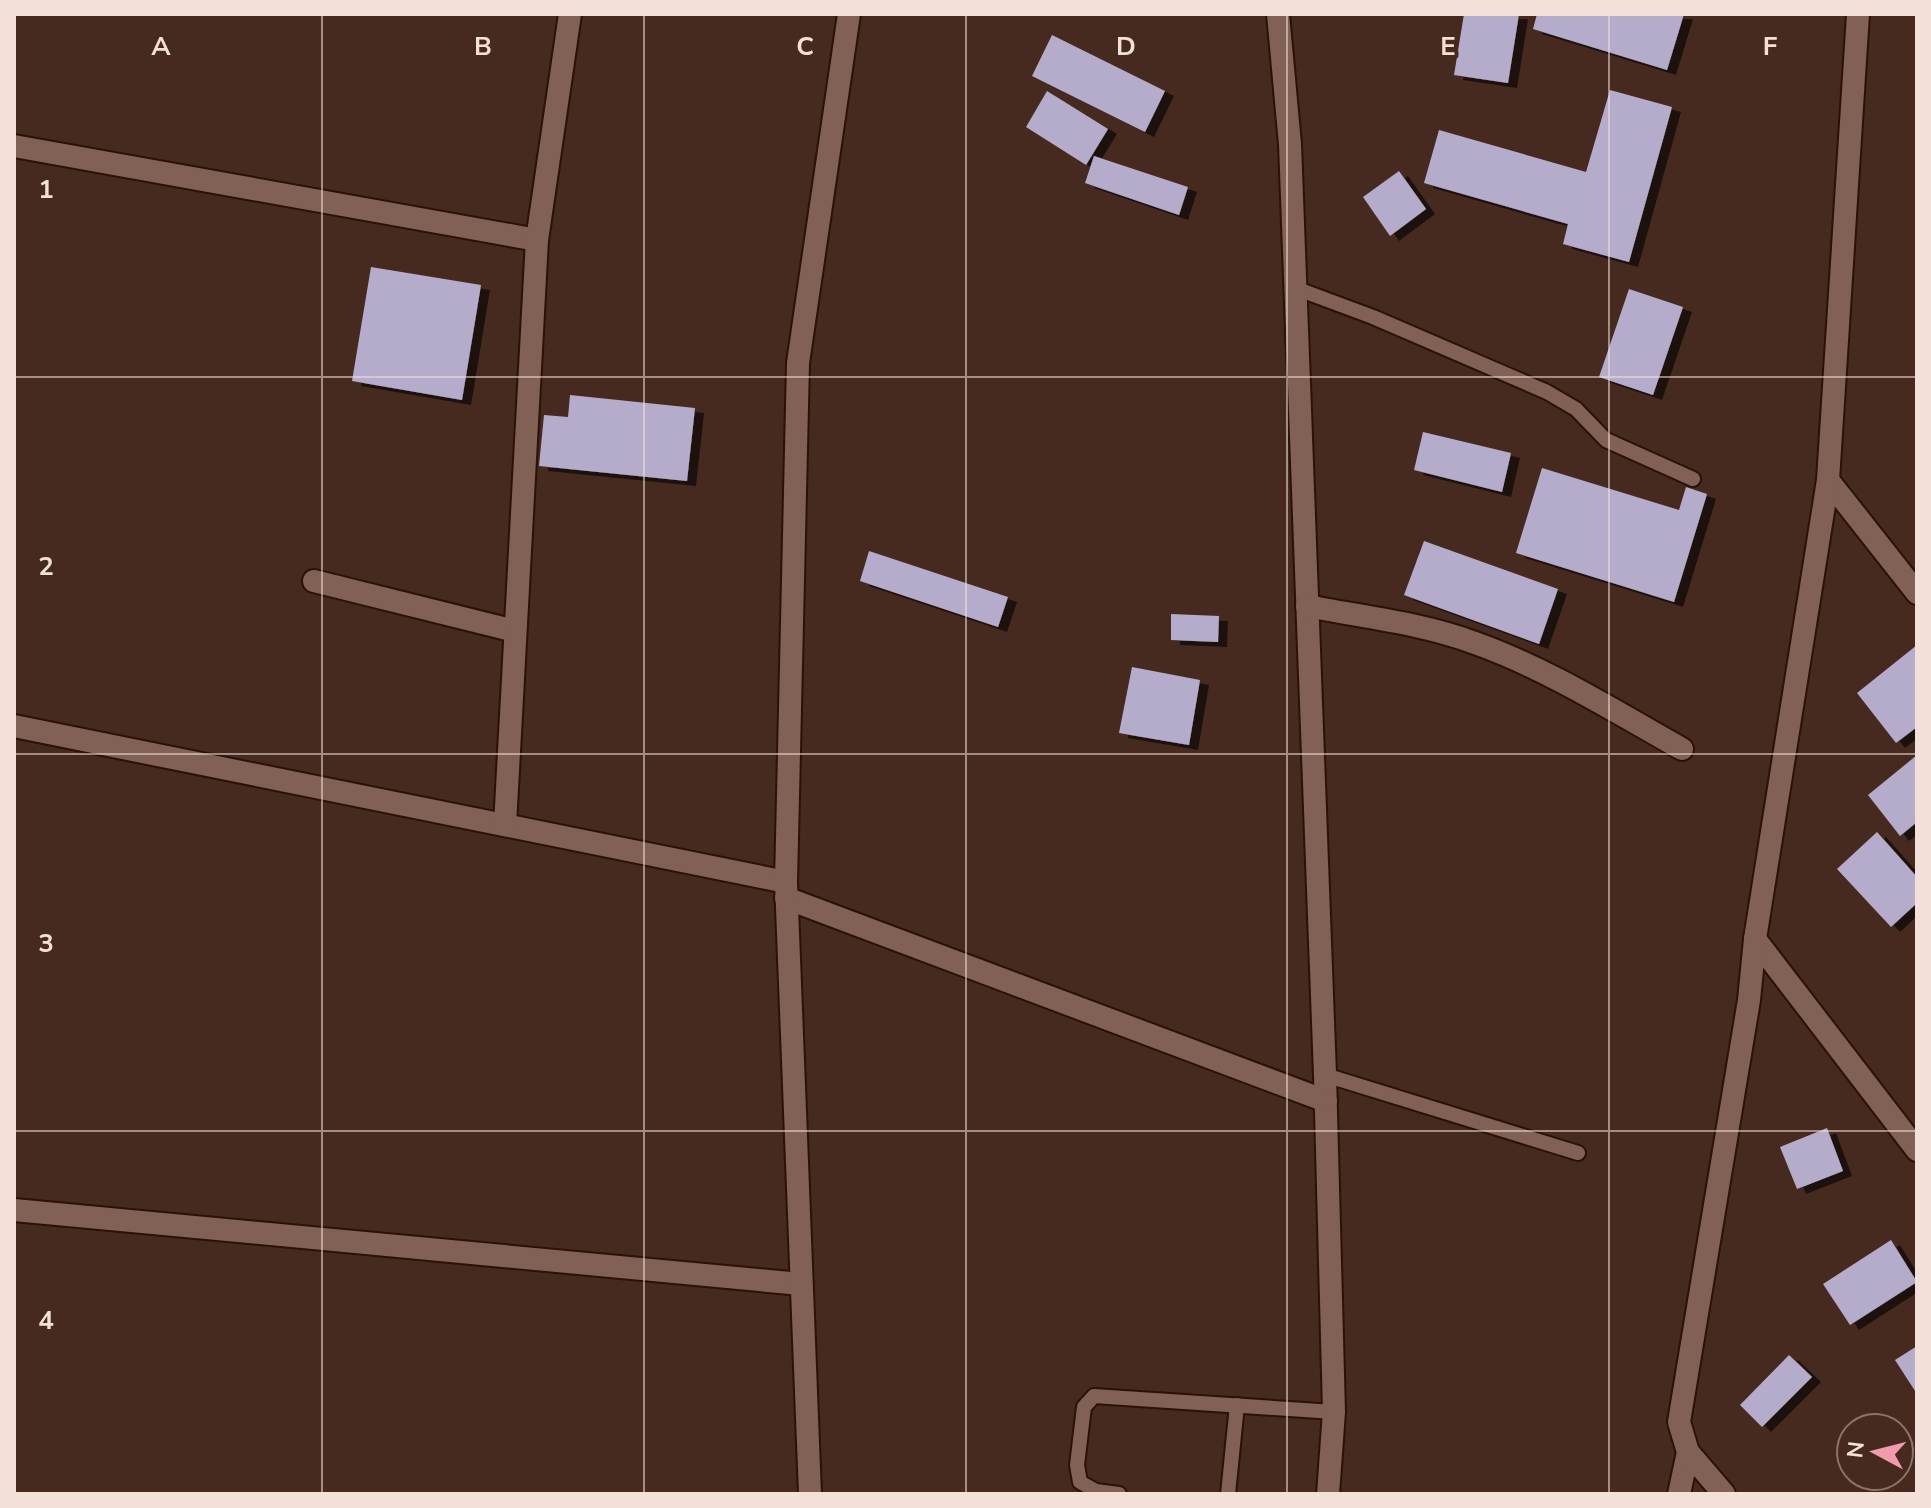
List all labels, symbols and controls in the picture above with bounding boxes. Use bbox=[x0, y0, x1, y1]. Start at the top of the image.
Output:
text: A bbox=[151, 29, 171, 64]
text: B bbox=[474, 29, 492, 64]
text: C bbox=[796, 29, 814, 64]
text: D bbox=[1116, 29, 1136, 64]
text: E bbox=[1440, 29, 1456, 64]
text: F bbox=[1763, 29, 1777, 64]
text: 1 bbox=[38, 172, 54, 207]
text: 2 bbox=[38, 549, 54, 584]
text: 3 bbox=[38, 926, 54, 961]
text: 4 bbox=[38, 1303, 54, 1338]
north arrow bbox=[1835, 1412, 1915, 1492]
text: N bbox=[1840, 1440, 1872, 1460]

